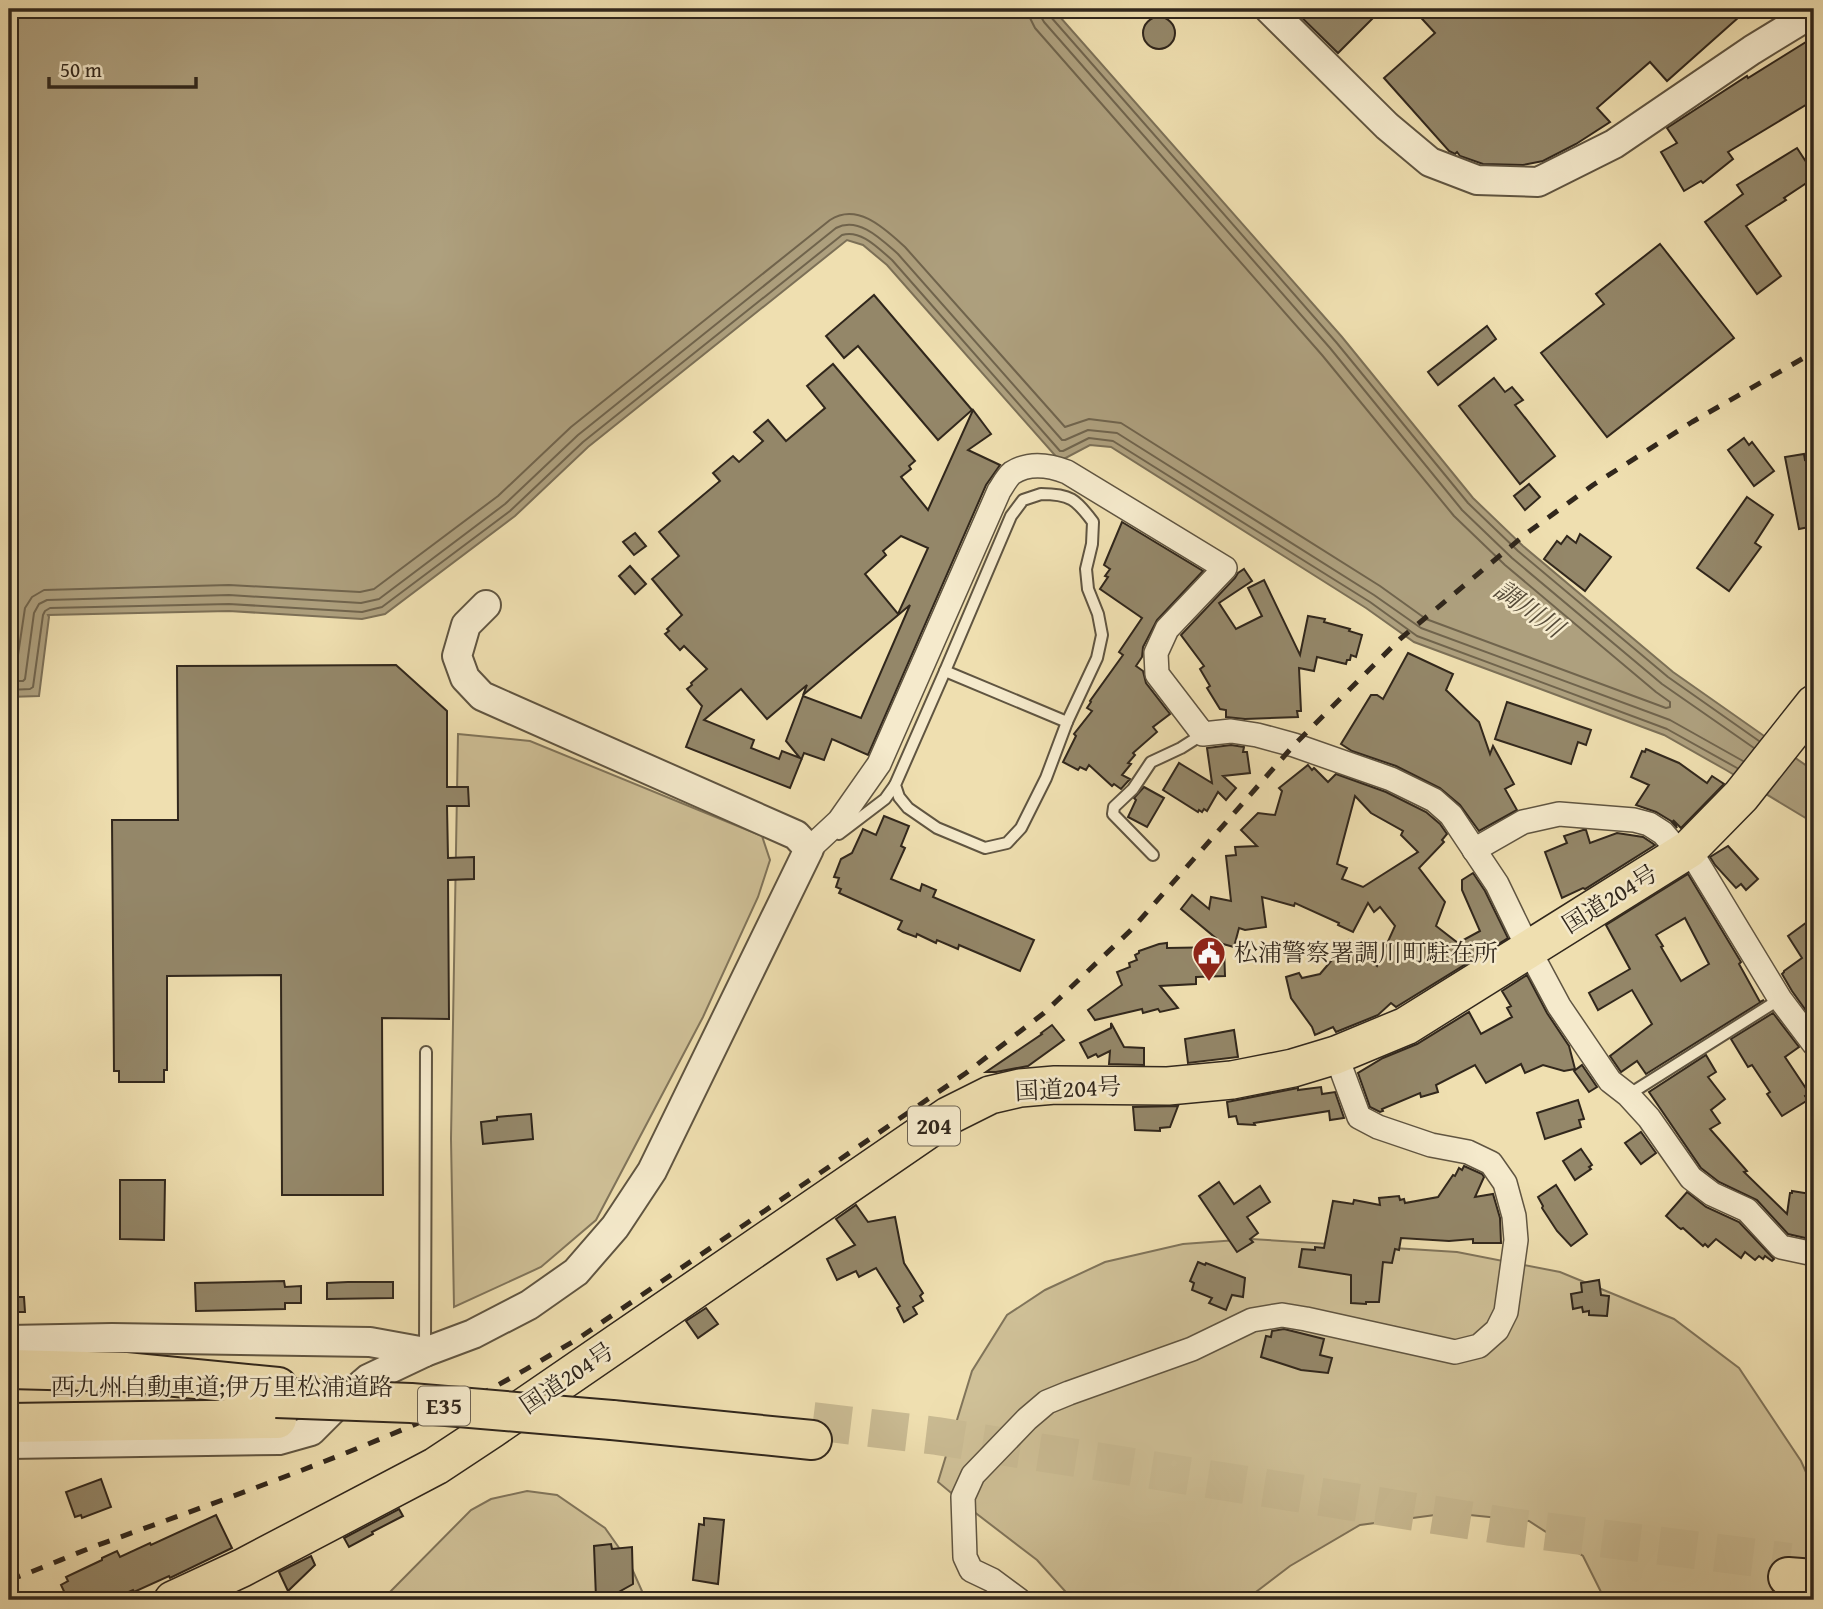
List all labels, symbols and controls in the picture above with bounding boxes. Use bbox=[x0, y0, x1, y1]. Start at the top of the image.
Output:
scale bar bbox=[49, 46, 196, 90]
text: 50 m bbox=[60, 54, 102, 85]
water label: 調川川 bbox=[1486, 570, 1575, 649]
street label: 国道204号 bbox=[1555, 855, 1664, 942]
public building icon: 松浦警察署調川町駐在所 bbox=[1190, 934, 1228, 983]
place label: 松浦警察署調川町駐在所 bbox=[1234, 935, 1498, 970]
street label: 国道204号 bbox=[1014, 1068, 1122, 1109]
road number: 204 bbox=[908, 1106, 960, 1146]
street label: 国道204号 bbox=[513, 1333, 621, 1422]
street label: 西九州自動車道;伊万里松浦道路 bbox=[51, 1369, 393, 1404]
road number: E35 bbox=[418, 1386, 470, 1426]

